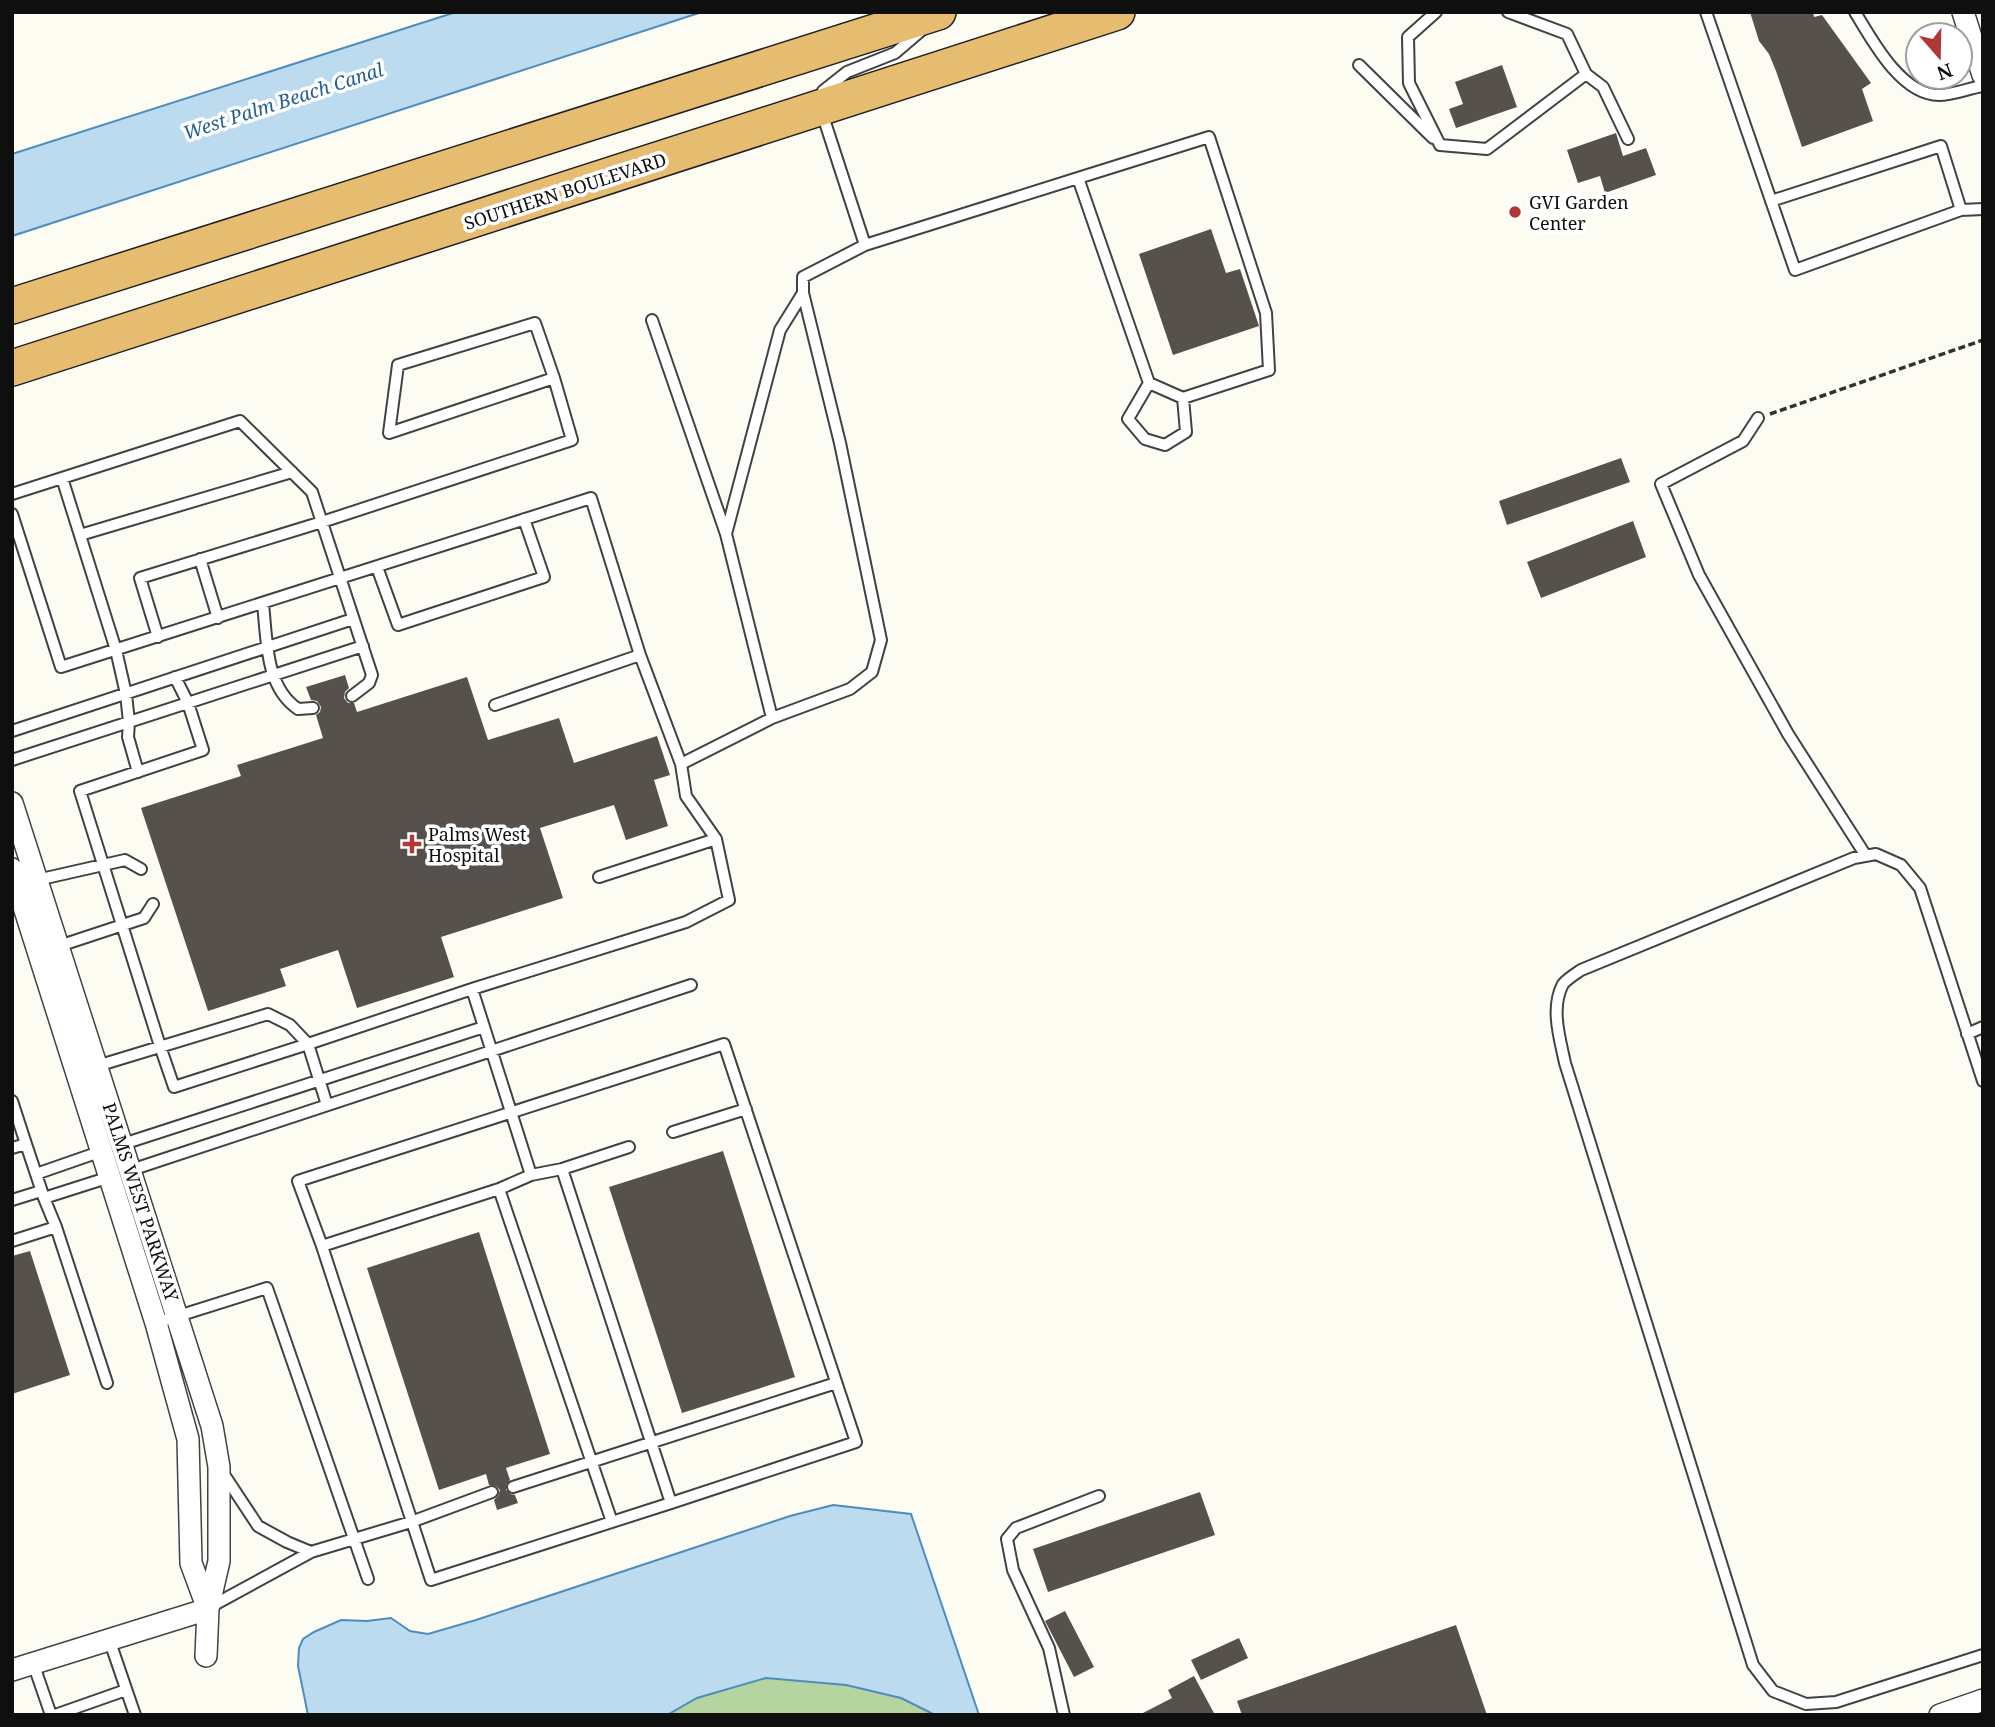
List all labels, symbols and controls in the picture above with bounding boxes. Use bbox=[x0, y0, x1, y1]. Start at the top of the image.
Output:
north arrow bbox=[1904, 21, 1974, 91]
water label: West Palm Beach Canal bbox=[180, 56, 387, 146]
text: N bbox=[1933, 57, 1956, 87]
street label: SOUTHERN BOULEVARD bbox=[461, 147, 669, 235]
place label: GVI Garden Center bbox=[1529, 190, 1629, 235]
marker: GVI Garden Center bbox=[1507, 204, 1523, 220]
place label: Palms West Hospital bbox=[428, 822, 526, 867]
marker: Palms West Hospital bbox=[402, 834, 422, 854]
street label: PALMS WEST PARKWAY bbox=[97, 1099, 185, 1305]

